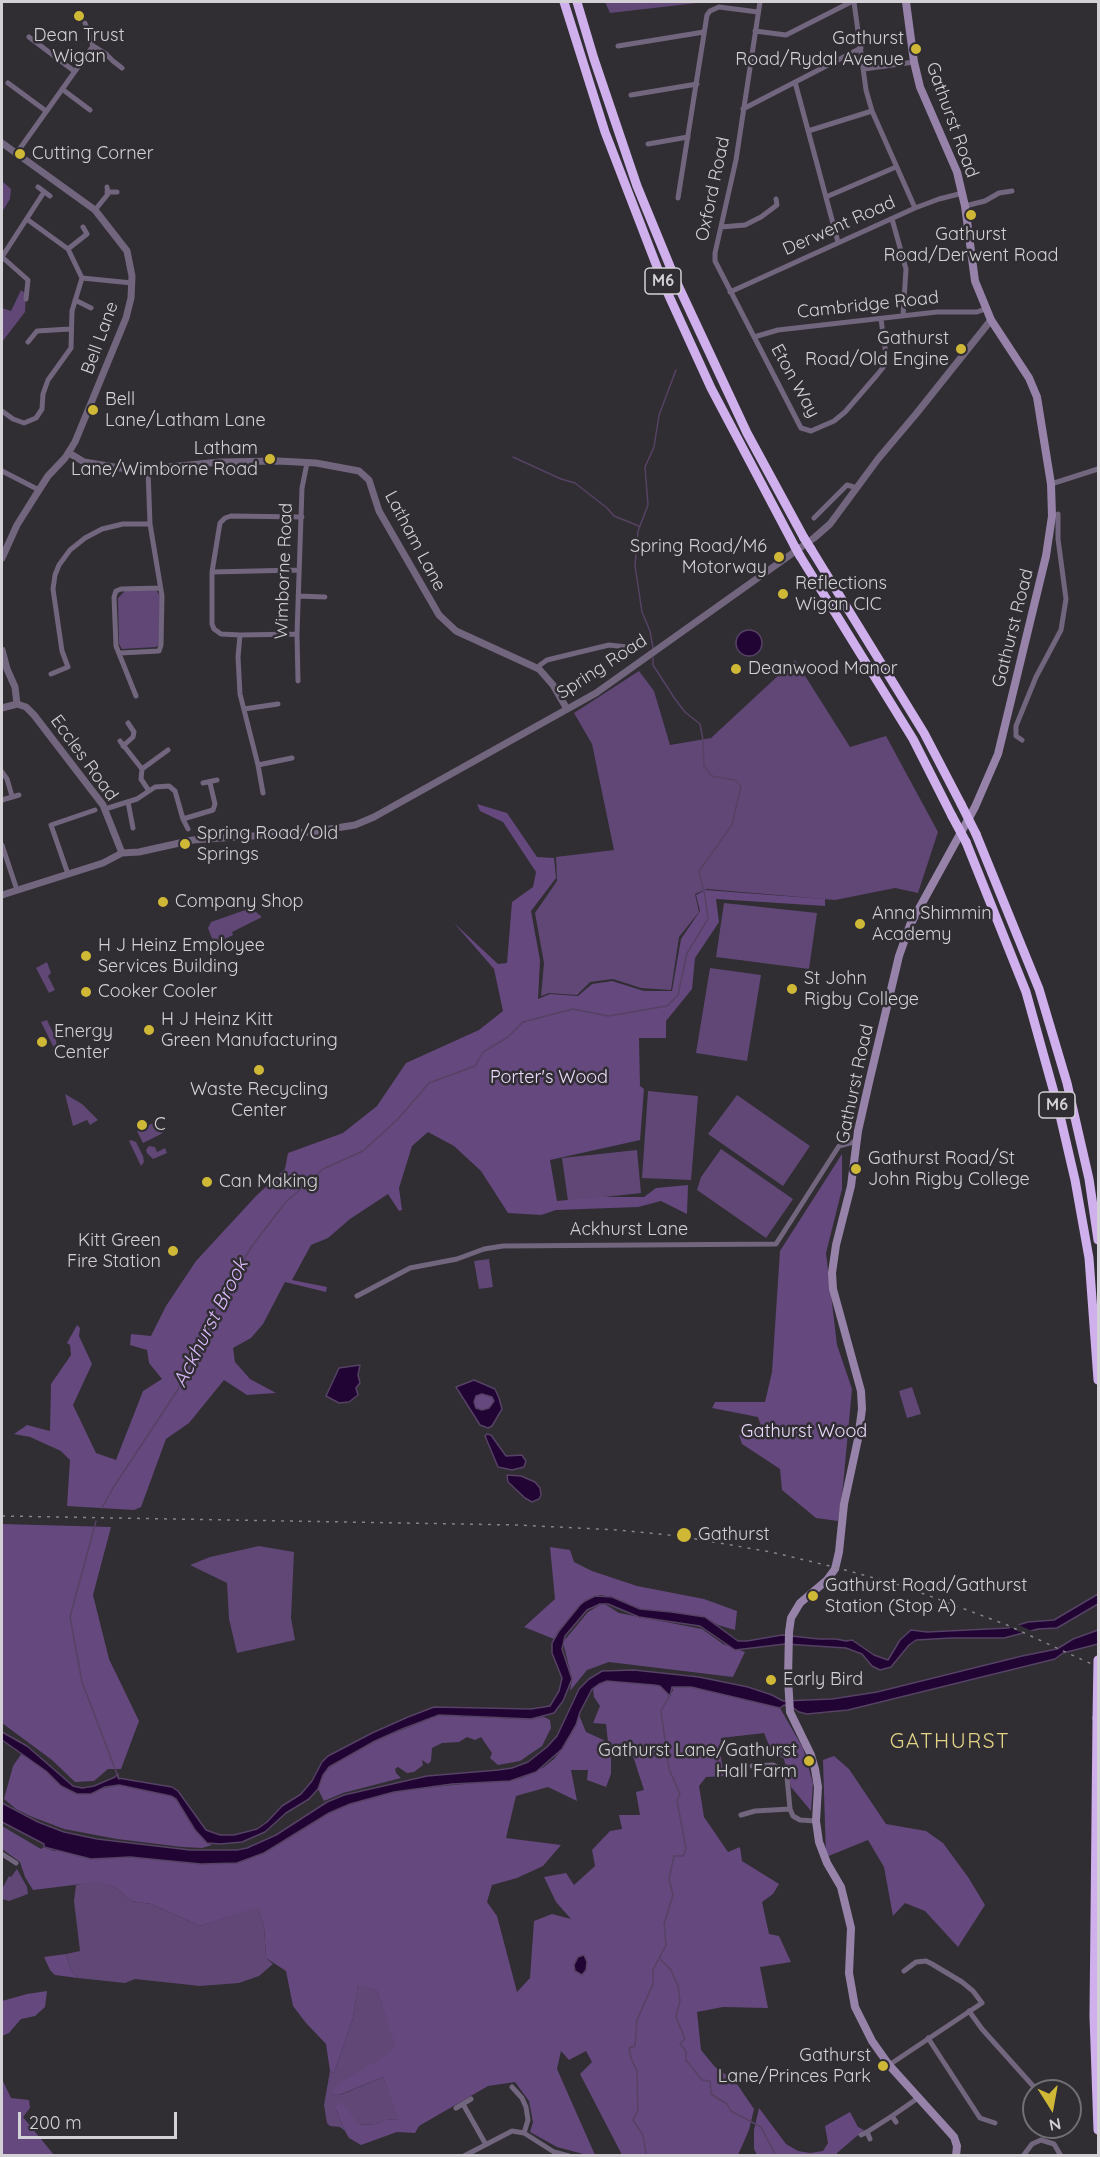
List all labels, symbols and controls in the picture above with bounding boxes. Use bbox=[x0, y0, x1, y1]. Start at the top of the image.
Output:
marker: Dean Trust Wigan bbox=[72, 9, 86, 23]
place label: Dean Trust Wigan bbox=[33, 25, 125, 68]
place label: Gathurst Road/Rydal Avenue bbox=[735, 28, 904, 70]
marker: Gathurst Road/Rydal Avenue bbox=[909, 42, 923, 56]
street label: Gathurst Road bbox=[921, 59, 983, 181]
street label: Oxford Road bbox=[691, 135, 735, 243]
place label: Cutting Corner bbox=[32, 143, 154, 165]
marker: Cutting Corner bbox=[13, 147, 27, 161]
street label: Derwent Road bbox=[779, 192, 899, 260]
marker: Gathurst Road/Derwent Road bbox=[964, 208, 978, 222]
place label: Gathurst Road/Derwent Road bbox=[884, 224, 1058, 266]
road number: M6 bbox=[645, 268, 681, 294]
street label: Cambridge Road bbox=[796, 287, 940, 323]
street label: Bell Lane bbox=[77, 299, 123, 377]
place label: Gathurst Road/Old Engine bbox=[805, 328, 949, 370]
street label: Eton Way bbox=[766, 340, 824, 422]
marker: Gathurst Road/Old Engine bbox=[954, 342, 968, 356]
place label: Bell Lane/Latham Lane bbox=[105, 389, 266, 432]
marker: Bell Lane/Latham Lane bbox=[86, 403, 100, 417]
place label: Latham Lane/Wimborne Road bbox=[71, 438, 258, 480]
marker: Latham Lane/Wimborne Road bbox=[263, 452, 277, 466]
street label: Latham Lane bbox=[380, 487, 450, 595]
street label: Wimborne Road bbox=[271, 502, 297, 640]
place label: Spring Road/M6 Motorway bbox=[630, 536, 767, 578]
marker: Spring Road/M6 Motorway bbox=[772, 550, 786, 564]
street label: Gathurst Road bbox=[988, 567, 1038, 689]
place label: Reflections Wigan CIC bbox=[795, 573, 887, 616]
marker: Reflections Wigan CIC bbox=[776, 587, 790, 601]
street label: Spring Road bbox=[553, 630, 651, 704]
place label: Deanwood Manor bbox=[748, 658, 898, 680]
marker: Deanwood Manor bbox=[729, 662, 743, 676]
street label: Eccles Road bbox=[46, 711, 122, 805]
place label: Spring Road/Old Springs bbox=[197, 823, 338, 866]
marker: Spring Road/Old Springs bbox=[178, 837, 192, 851]
place label: Company Shop bbox=[175, 891, 303, 913]
marker: Company Shop bbox=[156, 895, 170, 909]
place label: Anna Shimmin Academy bbox=[872, 903, 992, 946]
marker: Anna Shimmin Academy bbox=[853, 917, 867, 931]
place label: H J Heinz Employee Services Building bbox=[98, 935, 265, 978]
marker: H J Heinz Employee Services Building bbox=[79, 949, 93, 963]
place label: St John Rigby College bbox=[804, 968, 919, 1010]
place label: Cooker Cooler bbox=[98, 981, 217, 1003]
marker: St John Rigby College bbox=[785, 982, 799, 996]
marker: Cooker Cooler bbox=[79, 985, 93, 999]
place label: H J Heinz Kitt Green Manufacturing bbox=[161, 1009, 338, 1052]
place label: Energy Center bbox=[54, 1021, 113, 1064]
street label: Gathurst Road bbox=[832, 1022, 878, 1146]
marker: H J Heinz Kitt Green Manufacturing bbox=[142, 1023, 156, 1037]
marker: Energy Center bbox=[35, 1035, 49, 1049]
marker: Waste Recycling Center bbox=[252, 1063, 266, 1077]
park label: Porter's Wood bbox=[490, 1067, 608, 1089]
place label: Waste Recycling Center bbox=[190, 1079, 328, 1122]
road number: M6 bbox=[1039, 1092, 1075, 1118]
place label: C bbox=[154, 1114, 166, 1136]
marker: C bbox=[135, 1118, 149, 1132]
place label: Gathurst Road/St John Rigby College bbox=[868, 1148, 1030, 1190]
marker: Gathurst Road/St John Rigby College bbox=[849, 1162, 863, 1176]
place label: Can Making bbox=[219, 1171, 318, 1193]
marker: Can Making bbox=[200, 1175, 214, 1189]
street label: Ackhurst Lane bbox=[570, 1219, 688, 1241]
place label: Kitt Green Fire Station bbox=[67, 1230, 161, 1272]
marker: Kitt Green Fire Station bbox=[166, 1244, 180, 1258]
water label: Ackhurst Brook bbox=[168, 1255, 254, 1391]
park label: Gathurst Wood bbox=[741, 1421, 867, 1443]
place label: Gathurst bbox=[698, 1524, 770, 1546]
marker: Gathurst bbox=[675, 1526, 693, 1544]
place label: Gathurst Road/Gathurst Station (Stop A) bbox=[825, 1575, 1027, 1618]
marker: Gathurst Road/Gathurst Station (Stop A) bbox=[806, 1589, 820, 1603]
place label: Early Bird bbox=[783, 1669, 863, 1691]
marker: Early Bird bbox=[764, 1673, 778, 1687]
district label: GATHURST bbox=[890, 1729, 1010, 1755]
place label: Gathurst Lane/Gathurst Hall Farm bbox=[598, 1740, 797, 1782]
marker: Gathurst Lane/Gathurst Hall Farm bbox=[802, 1754, 816, 1768]
place label: Gathurst Lane/Princes Park bbox=[718, 2045, 871, 2088]
marker: Gathurst Lane/Princes Park bbox=[876, 2059, 890, 2073]
north arrow bbox=[1022, 2079, 1082, 2139]
scale bar bbox=[21, 2100, 180, 2138]
text: 200 m bbox=[29, 2111, 82, 2134]
text: N bbox=[1047, 2114, 1063, 2136]

